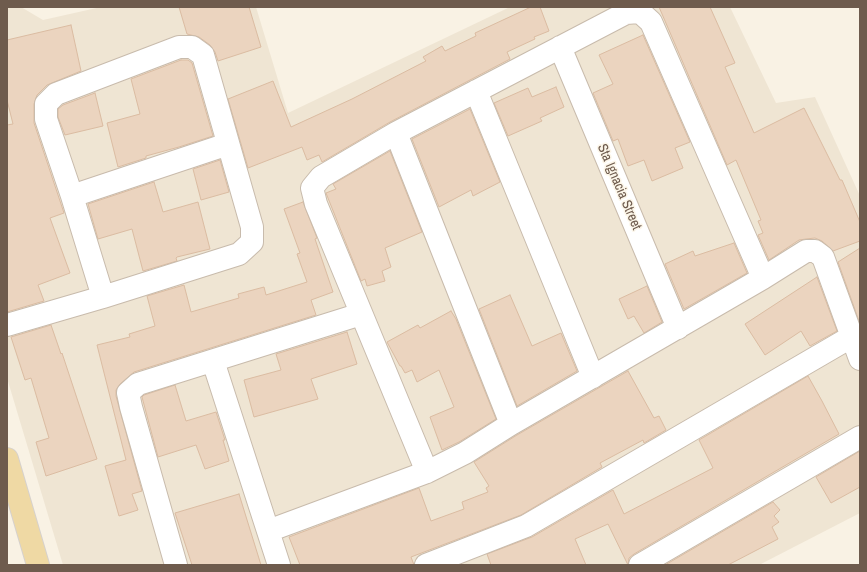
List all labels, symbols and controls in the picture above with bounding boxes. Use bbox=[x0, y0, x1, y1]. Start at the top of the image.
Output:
street label: Sta Ignacia Street bbox=[593, 141, 645, 233]

